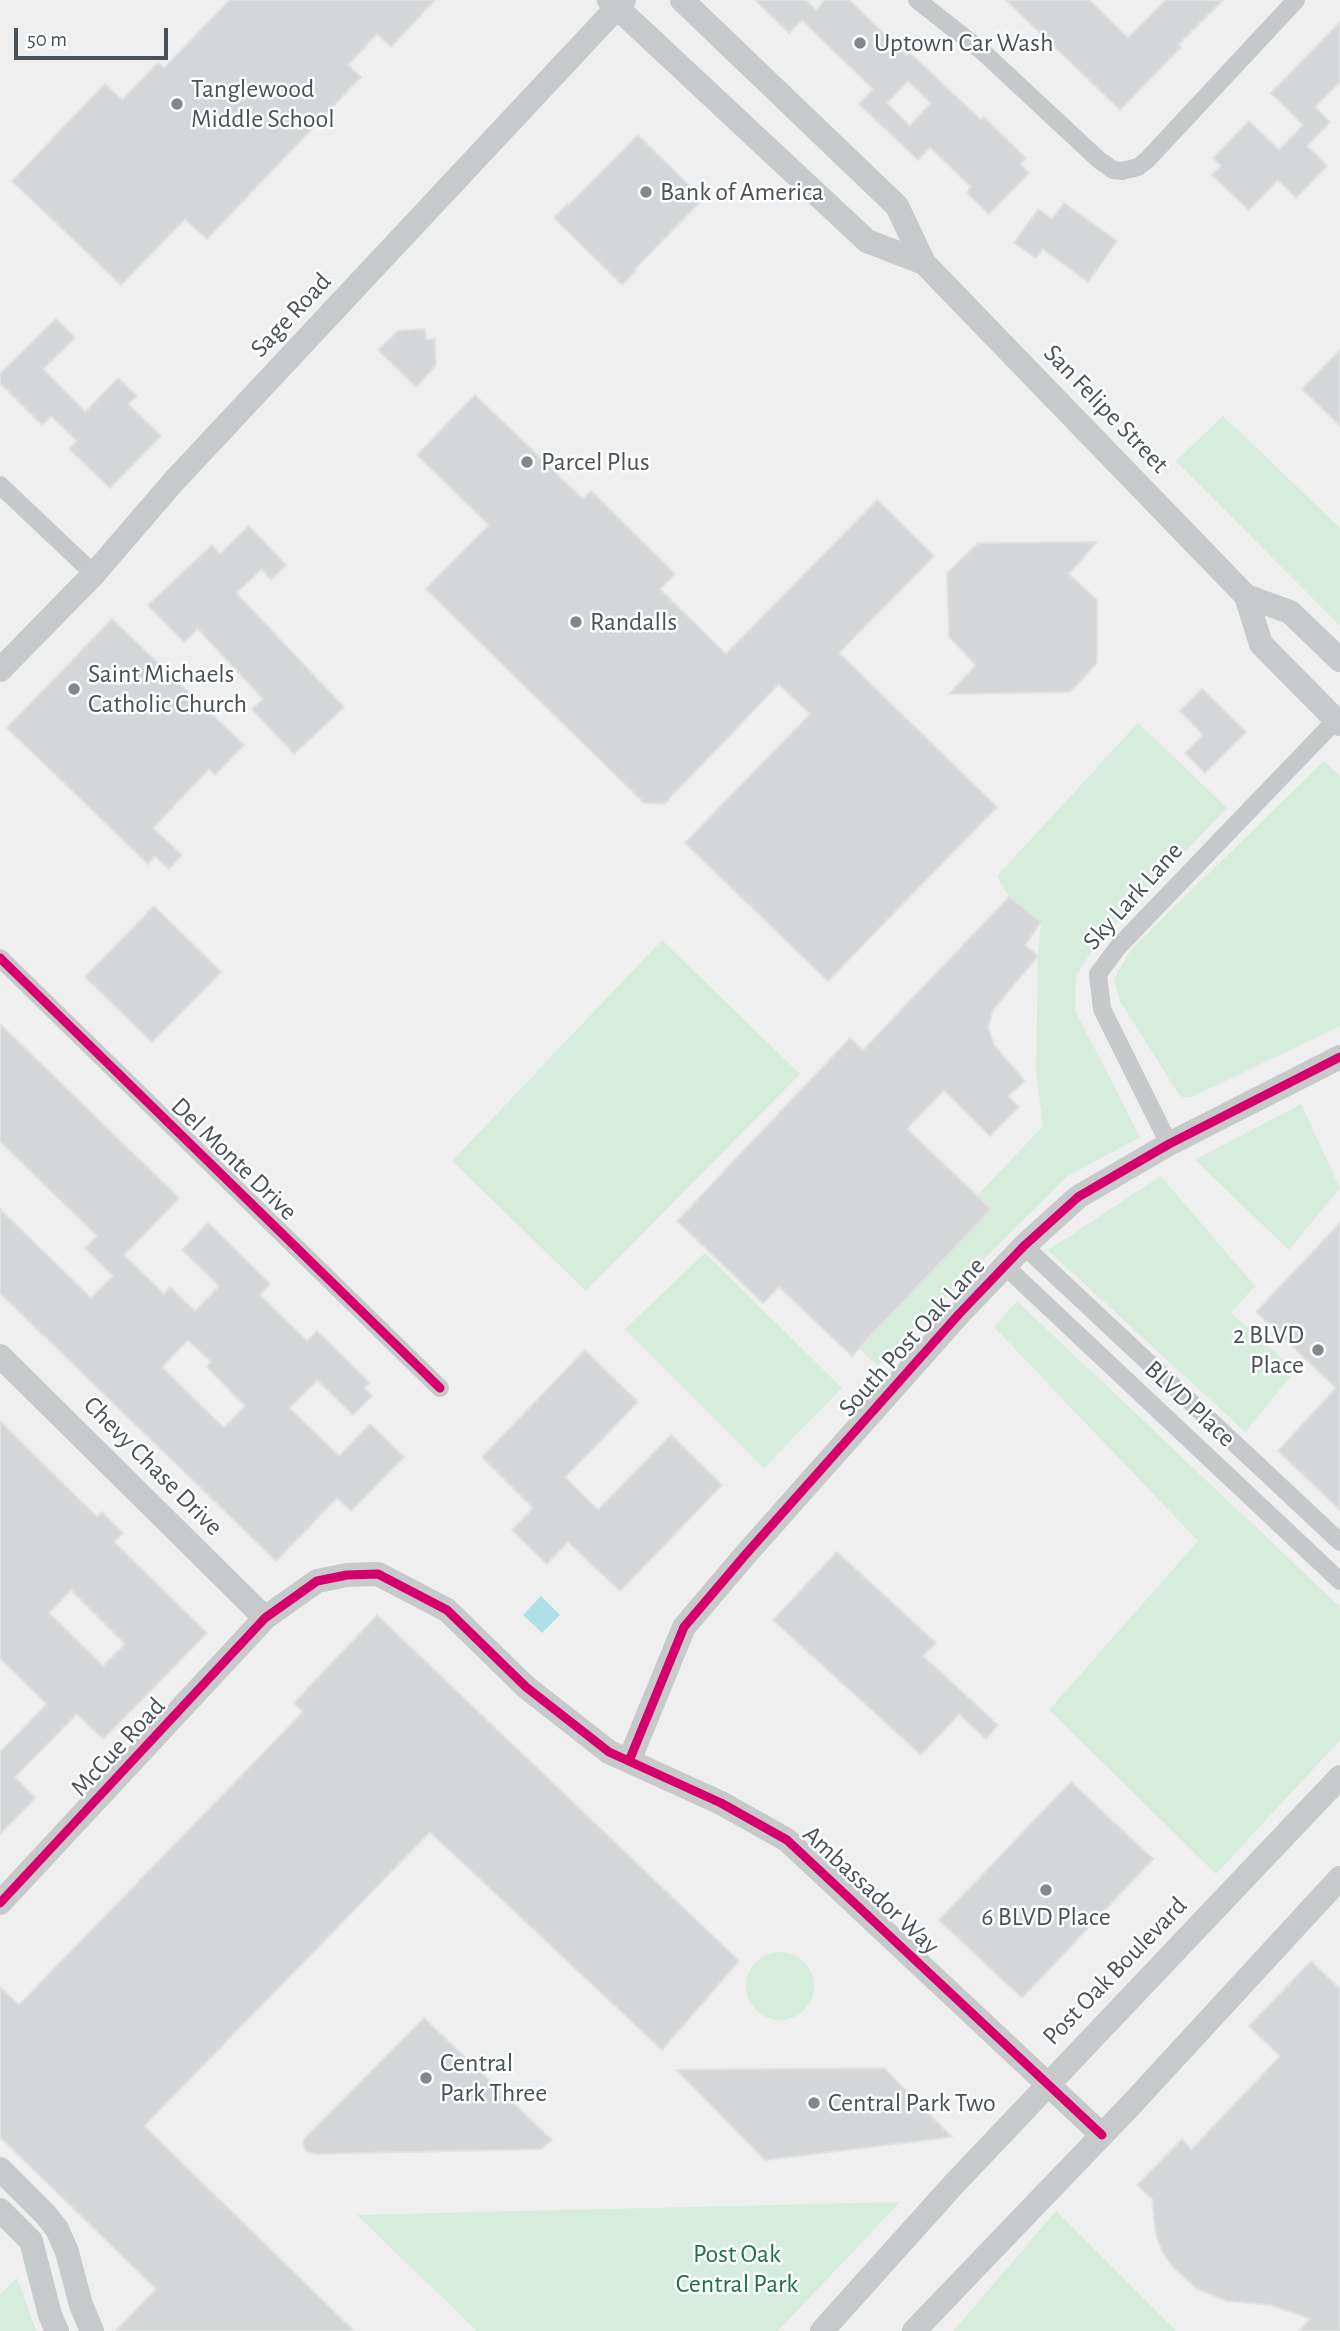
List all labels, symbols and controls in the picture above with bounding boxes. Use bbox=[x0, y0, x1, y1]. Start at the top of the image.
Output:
scale bar bbox=[18, 14, 172, 58]
place label: Uptown Car Wash bbox=[874, 27, 1053, 59]
text: 50 m bbox=[27, 29, 67, 50]
marker: Uptown Car Wash bbox=[852, 35, 868, 51]
place label: Tanglewood Middle School bbox=[191, 73, 335, 134]
marker: Tanglewood Middle School bbox=[169, 96, 185, 112]
place label: Bank of America bbox=[660, 176, 824, 208]
marker: Bank of America bbox=[638, 184, 654, 200]
street label: Sage Road bbox=[244, 266, 338, 364]
street label: San Felipe Street bbox=[1037, 338, 1175, 480]
place label: Parcel Plus bbox=[541, 446, 649, 478]
marker: Parcel Plus bbox=[519, 454, 535, 470]
place label: Randalls bbox=[590, 606, 677, 638]
marker: Randalls bbox=[568, 614, 584, 630]
place label: Saint Michaels Catholic Church bbox=[88, 658, 247, 720]
marker: Saint Michaels Catholic Church bbox=[66, 681, 82, 697]
street label: Sky Lark Lane bbox=[1076, 836, 1190, 956]
street label: Del Monte Drive bbox=[164, 1091, 304, 1227]
street label: South Post Oak Lane bbox=[832, 1251, 992, 1423]
place label: 2 BLVD Place bbox=[1233, 1319, 1304, 1380]
marker: 2 BLVD Place bbox=[1310, 1342, 1326, 1358]
street label: BLVD Place bbox=[1138, 1354, 1242, 1454]
street label: Chevy Chase Drive bbox=[77, 1390, 229, 1542]
street label: McCue Road bbox=[64, 1691, 172, 1803]
street label: Ambassador Way bbox=[796, 1819, 946, 1961]
marker: 6 BLVD Place bbox=[1038, 1882, 1054, 1898]
street label: Post Oak Boulevard bbox=[1036, 1890, 1194, 2052]
place label: 6 BLVD Place bbox=[981, 1901, 1111, 1933]
place label: Central Park Three bbox=[440, 2047, 547, 2108]
marker: Central Park Three bbox=[418, 2070, 434, 2086]
place label: Central Park Two bbox=[828, 2087, 996, 2119]
marker: Central Park Two bbox=[806, 2095, 822, 2111]
park label: Post Oak Central Park bbox=[676, 2238, 798, 2300]

